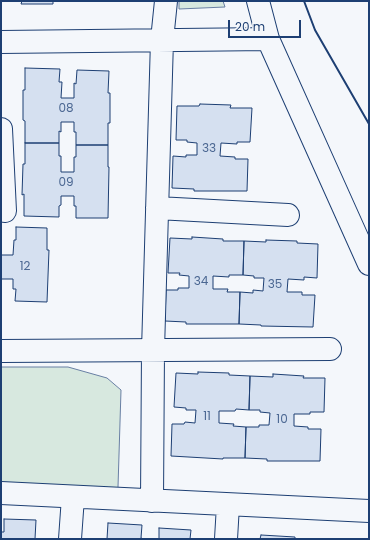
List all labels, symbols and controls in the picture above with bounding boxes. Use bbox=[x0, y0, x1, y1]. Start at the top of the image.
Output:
scale bar bbox=[230, 12, 303, 38]
text: 20 m bbox=[235, 18, 265, 35]
house number: 08 bbox=[58, 102, 74, 116]
house number: 33 bbox=[202, 142, 216, 156]
house number: 09 bbox=[58, 176, 74, 190]
house number: 12 bbox=[20, 260, 30, 274]
house number: 34 bbox=[194, 275, 208, 289]
house number: 35 bbox=[268, 278, 282, 292]
house number: 11 bbox=[203, 410, 211, 424]
house number: 10 bbox=[276, 413, 288, 427]

